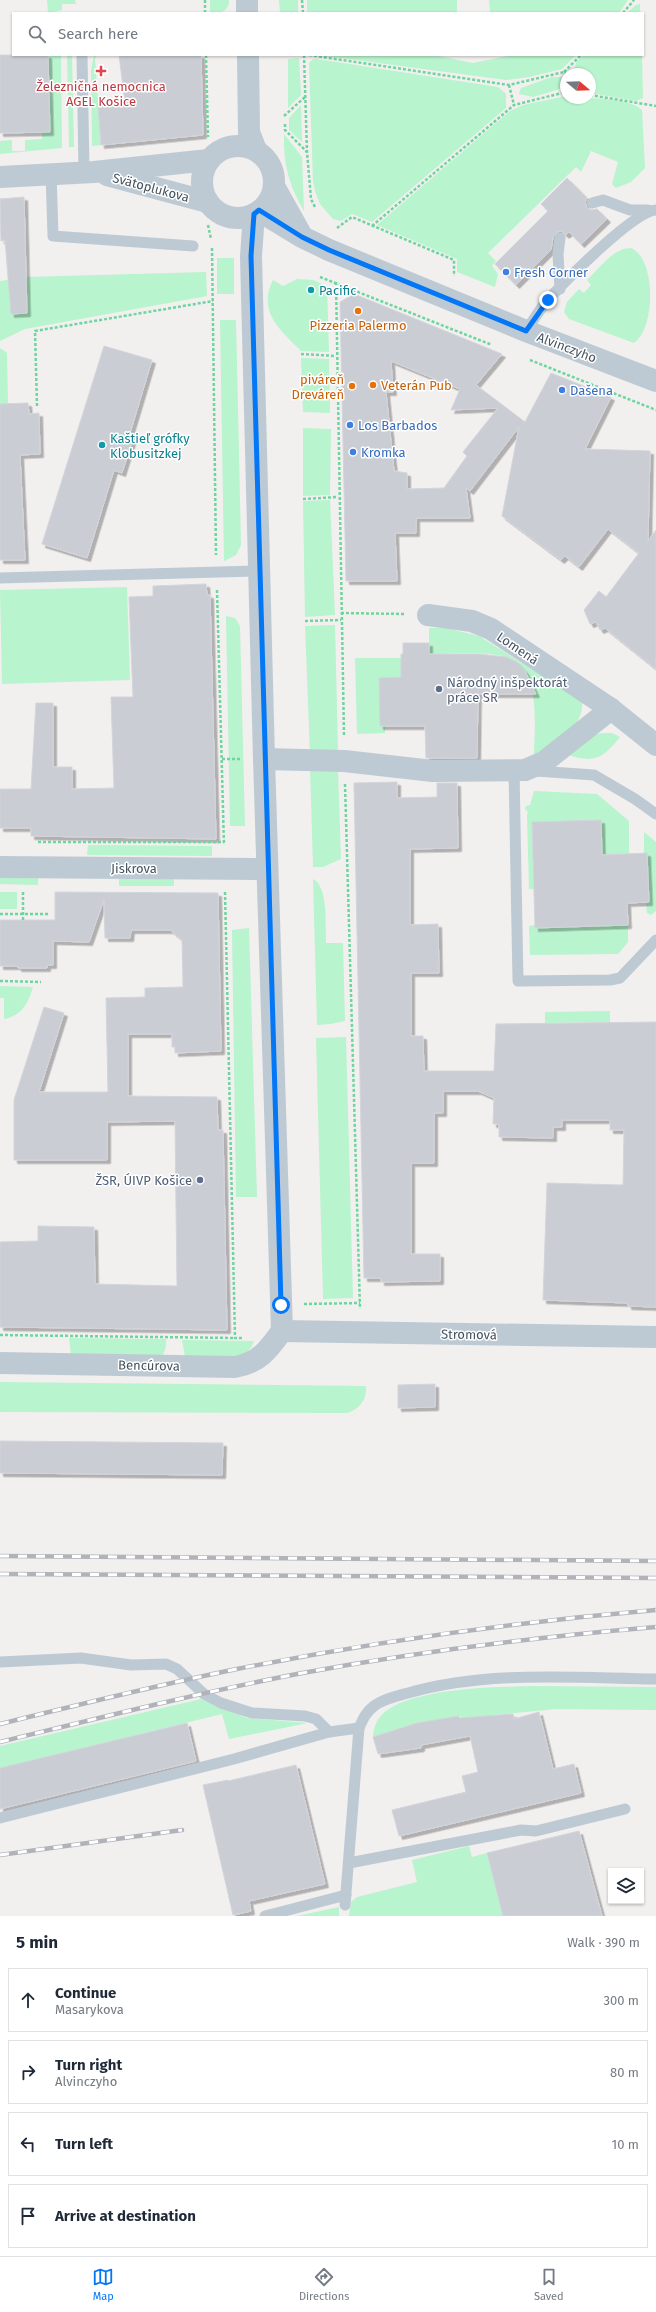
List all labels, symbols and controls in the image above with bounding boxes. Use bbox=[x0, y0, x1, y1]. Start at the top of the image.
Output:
search box bbox=[12, 12, 644, 56]
icon: search bbox=[26, 23, 48, 45]
text: Search here bbox=[58, 25, 138, 43]
marker: Železničná nemocnica AGEL Košice bbox=[95, 65, 107, 77]
north arrow bbox=[560, 68, 596, 104]
place label: Železničná nemocnica AGEL Košice bbox=[36, 78, 166, 109]
street label: Svätoplukova bbox=[111, 170, 191, 205]
place label: Fresh Corner bbox=[514, 265, 588, 280]
marker: Fresh Corner bbox=[501, 267, 511, 277]
place label: Pacific bbox=[319, 283, 356, 298]
marker: Pacific bbox=[306, 285, 316, 295]
route end bbox=[539, 291, 557, 309]
marker: Pizzeria Palermo bbox=[353, 306, 363, 316]
place label: Pizzeria Palermo bbox=[309, 318, 407, 333]
street label: Alvinczyho bbox=[535, 329, 599, 366]
place label: piváreň Dreváreň bbox=[291, 372, 344, 402]
place label: Veterán Pub bbox=[381, 378, 452, 393]
marker: Veterán Pub bbox=[368, 380, 378, 390]
marker: piváreň Dreváreň bbox=[347, 381, 357, 391]
place label: Dašena bbox=[570, 383, 613, 398]
marker: Dašena bbox=[557, 385, 567, 395]
place label: Los Barbados bbox=[358, 418, 437, 433]
marker: Los Barbados bbox=[345, 420, 355, 430]
place label: Kaštieľ grófky Klobusitzkej bbox=[110, 431, 190, 461]
marker: Kaštieľ grófky Klobusitzkej bbox=[97, 440, 107, 450]
place label: Kromka bbox=[361, 445, 406, 460]
marker: Kromka bbox=[348, 447, 358, 457]
street label: Lomená bbox=[494, 629, 541, 668]
place label: Národný inšpektorát práce SR bbox=[447, 675, 568, 705]
marker: Národný inšpektorát práce SR bbox=[434, 684, 444, 694]
street label: Jiskrova bbox=[111, 861, 157, 876]
place label: ŽSR, ÚIVP Košice bbox=[95, 1172, 192, 1188]
marker: ŽSR, ÚIVP Košice bbox=[195, 1175, 205, 1185]
route start bbox=[272, 1296, 290, 1314]
street label: Stromová bbox=[441, 1327, 497, 1342]
street label: Bencúrova bbox=[118, 1357, 180, 1374]
map controls bbox=[608, 1868, 644, 1904]
button: layers bbox=[608, 1868, 644, 1904]
text: 5 min bbox=[16, 1932, 58, 1953]
text: Walk · 390 m bbox=[567, 1935, 640, 1950]
text: Continue bbox=[55, 1984, 116, 2002]
icon: ahead bbox=[17, 1989, 39, 2011]
text: 300 m bbox=[603, 1993, 639, 2008]
text: Masarykova bbox=[55, 2002, 124, 2017]
text: Turn right bbox=[55, 2056, 122, 2074]
icon: right bbox=[17, 2061, 39, 2083]
text: 80 m bbox=[610, 2065, 639, 2080]
text: Alvinczyho bbox=[55, 2074, 117, 2089]
icon: left bbox=[17, 2133, 39, 2155]
text: Turn left bbox=[55, 2135, 113, 2153]
text: 10 m bbox=[612, 2137, 639, 2152]
icon: arrive bbox=[17, 2205, 39, 2227]
text: Arrive at destination bbox=[55, 2207, 196, 2225]
tab: Map bbox=[92, 2266, 114, 2303]
tab: Directions bbox=[299, 2266, 349, 2303]
tab: Saved bbox=[534, 2266, 564, 2303]

